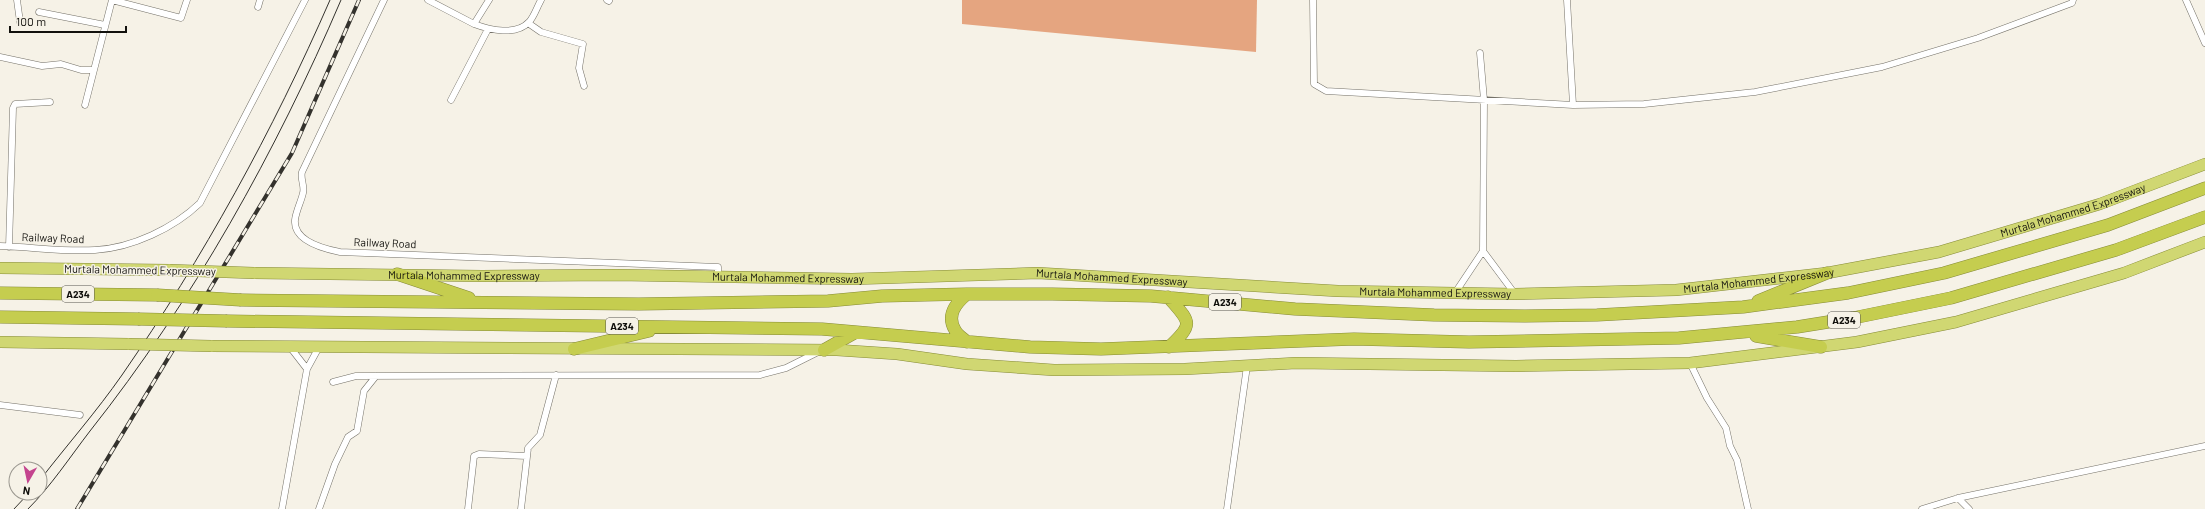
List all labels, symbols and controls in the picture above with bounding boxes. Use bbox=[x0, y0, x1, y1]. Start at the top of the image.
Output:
scale bar bbox=[10, 8, 126, 34]
text: 100 m bbox=[16, 14, 46, 28]
street label: Murtala Mohammed Expressway bbox=[1999, 180, 2147, 239]
street label: Railway Road bbox=[21, 230, 85, 245]
street label: Railway Road bbox=[353, 235, 417, 250]
street label: Murtala Mohammed Expressway bbox=[64, 262, 216, 277]
street label: Murtala Mohammed Expressway bbox=[1682, 265, 1835, 295]
street label: Murtala Mohammed Expressway bbox=[1036, 266, 1188, 288]
street label: Murtala Mohammed Expressway bbox=[388, 268, 540, 282]
street label: Murtala Mohammed Expressway bbox=[712, 270, 864, 285]
street label: Murtala Mohammed Expressway bbox=[1359, 284, 1511, 300]
road number: A234 bbox=[62, 286, 94, 302]
road number: A234 bbox=[1209, 294, 1241, 310]
road number: A234 bbox=[1828, 312, 1860, 328]
road number: A234 bbox=[606, 318, 638, 334]
north arrow bbox=[8, 461, 48, 501]
text: N bbox=[22, 484, 31, 498]

